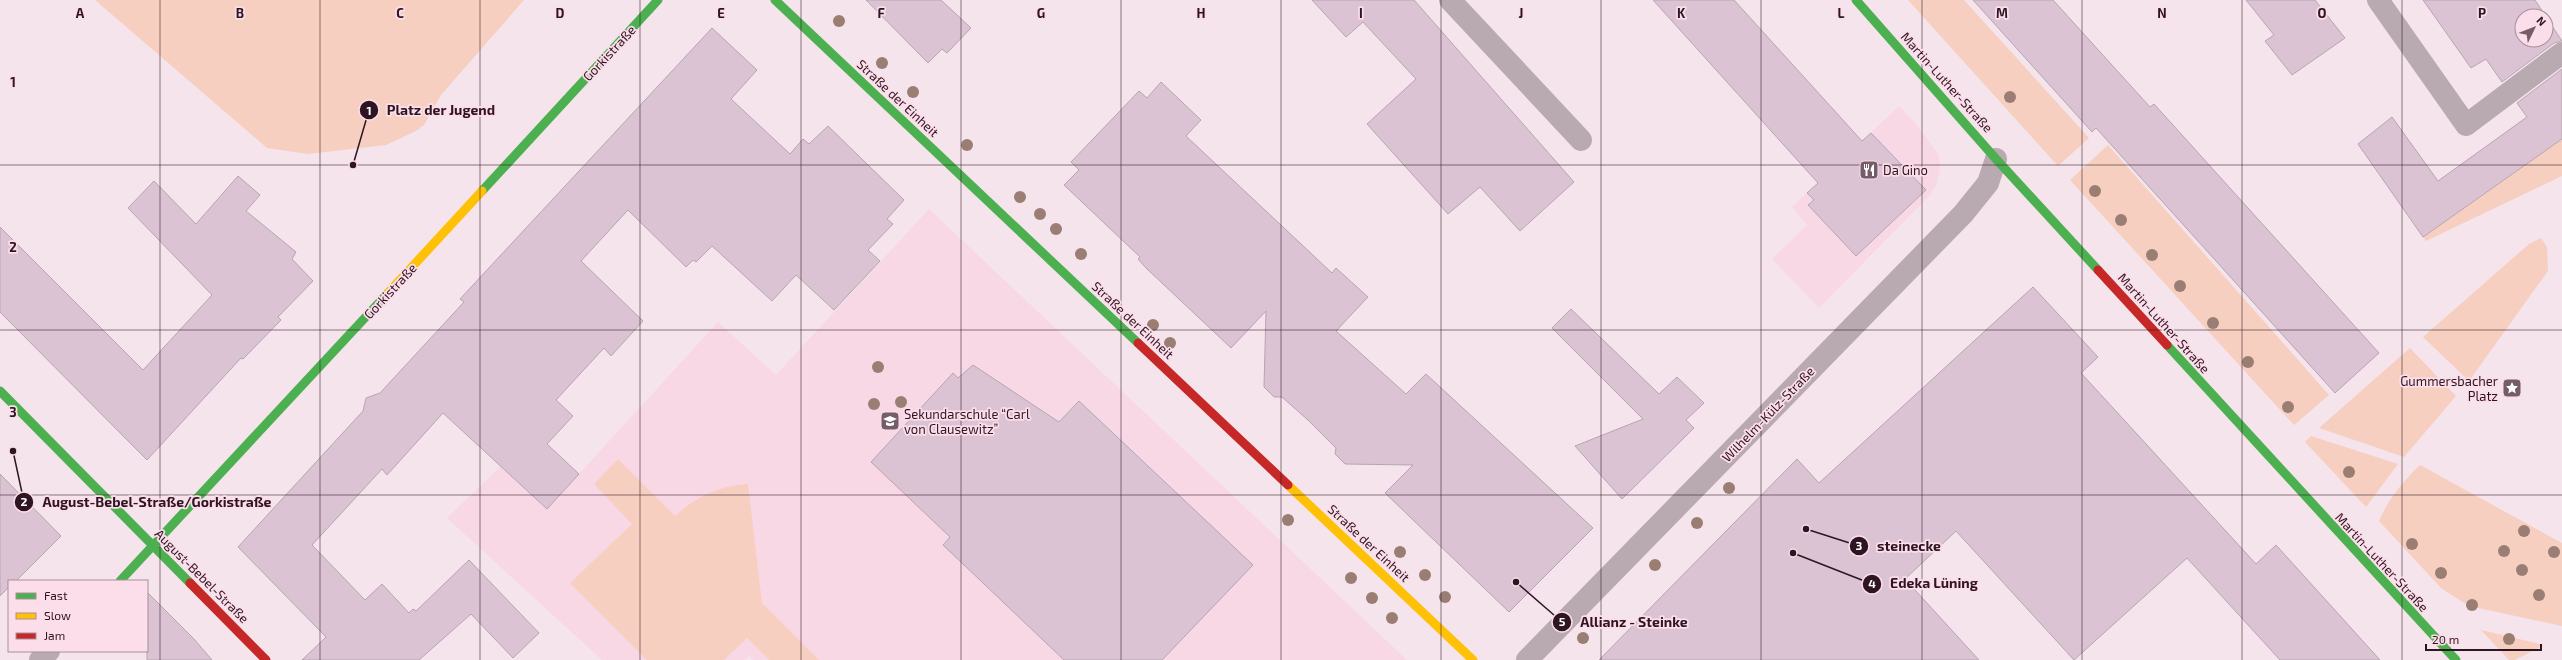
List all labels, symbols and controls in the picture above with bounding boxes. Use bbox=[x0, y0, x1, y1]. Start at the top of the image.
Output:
text: A bbox=[76, 5, 85, 21]
text: B bbox=[236, 5, 244, 21]
text: C bbox=[396, 5, 404, 21]
text: D bbox=[556, 5, 565, 21]
text: E bbox=[717, 5, 725, 21]
text: F bbox=[877, 5, 885, 21]
text: G bbox=[1037, 5, 1045, 21]
text: H bbox=[1197, 5, 1206, 21]
text: I bbox=[1359, 5, 1363, 21]
text: J bbox=[1519, 5, 1523, 21]
text: K bbox=[1677, 5, 1686, 21]
text: L bbox=[1838, 5, 1845, 21]
text: M bbox=[1996, 5, 2008, 21]
text: N bbox=[2157, 5, 2167, 21]
text: O bbox=[2318, 5, 2327, 21]
text: P bbox=[2478, 5, 2486, 21]
north arrow bbox=[2514, 8, 2554, 48]
text: N bbox=[2534, 13, 2549, 28]
street label: Gorkistraße bbox=[579, 22, 639, 84]
street label: Martin-Luther-Straße bbox=[1898, 29, 1996, 135]
street label: Straße der Einheit bbox=[854, 56, 942, 140]
text: 1 bbox=[10, 74, 16, 90]
callout: Platz der Jugend bbox=[359, 97, 503, 123]
text: Platz der Jugend bbox=[387, 101, 495, 118]
text: 1 bbox=[366, 103, 372, 117]
restaurant icon: Da Gino bbox=[1858, 159, 1880, 181]
place label: Da Gino bbox=[1883, 162, 1928, 178]
text: 2 bbox=[9, 239, 17, 255]
street label: Gorkistraße bbox=[360, 260, 420, 322]
street label: Martin-Luther-Straße bbox=[2115, 270, 2213, 376]
street label: Straße der Einheit bbox=[1089, 278, 1177, 362]
street label: Wilhelm-Külz-Straße bbox=[1718, 363, 1818, 465]
place label: Gummersbacher Platz bbox=[2400, 373, 2498, 404]
place icon: Gummersbacher Platz bbox=[2501, 377, 2523, 399]
text: 3 bbox=[9, 404, 17, 420]
place label: Sekundarschule “Carl von Clausewitz” bbox=[904, 406, 1030, 437]
school or university icon: Sekundarschule “Carl von Clausewitz” bbox=[879, 410, 901, 432]
callout: August-Bebel-Straße/Gorkistraße bbox=[14, 489, 279, 515]
text: August-Bebel-Straße/Gorkistraße bbox=[43, 493, 272, 510]
text: 2 bbox=[21, 494, 28, 508]
street label: Straße der Einheit bbox=[1325, 501, 1413, 585]
street label: Martin-Luther-Straße bbox=[2332, 509, 2432, 615]
street label: August-Bebel-Straße bbox=[152, 526, 252, 626]
callout: steinecke bbox=[1849, 533, 1949, 559]
text: steinecke bbox=[1877, 537, 1941, 554]
text: 3 bbox=[1856, 538, 1863, 552]
callout: Edeka Lüning bbox=[1862, 571, 1986, 597]
text: Edeka Lüning bbox=[1890, 574, 1978, 591]
text: 4 bbox=[1868, 576, 1876, 590]
legend bbox=[8, 580, 148, 652]
text: Fast bbox=[44, 588, 68, 602]
text: Slow bbox=[44, 608, 71, 622]
callout: Allianz - Steinke bbox=[1552, 609, 1695, 635]
text: Allianz - Steinke bbox=[1580, 613, 1688, 630]
text: 5 bbox=[1559, 614, 1566, 628]
scale bar bbox=[2426, 626, 2541, 652]
text: Jam bbox=[44, 628, 65, 642]
text: 20 m bbox=[2432, 632, 2459, 646]

